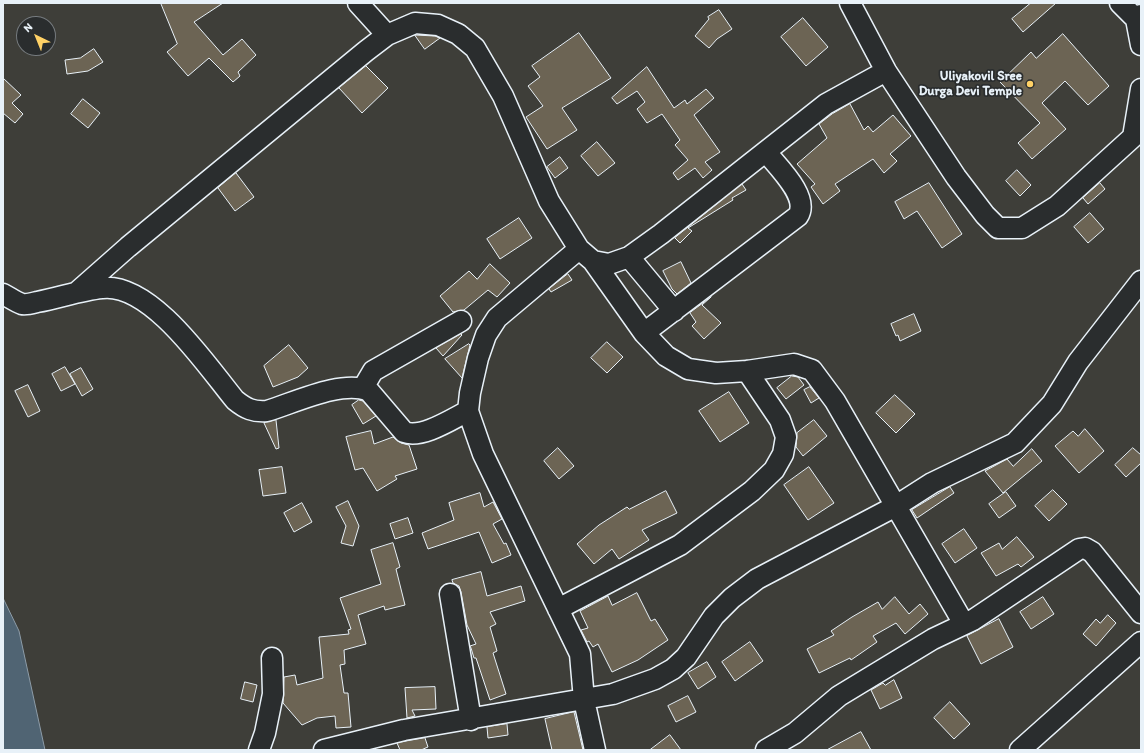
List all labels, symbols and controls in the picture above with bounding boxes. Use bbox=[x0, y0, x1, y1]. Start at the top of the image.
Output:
north arrow bbox=[16, 16, 56, 56]
text: N bbox=[21, 20, 35, 35]
place label: Uliyakovil Sree Durga Devi Temple bbox=[919, 69, 1022, 100]
marker: Uliyakovil Sree Durga Devi Temple bbox=[1025, 79, 1035, 89]

